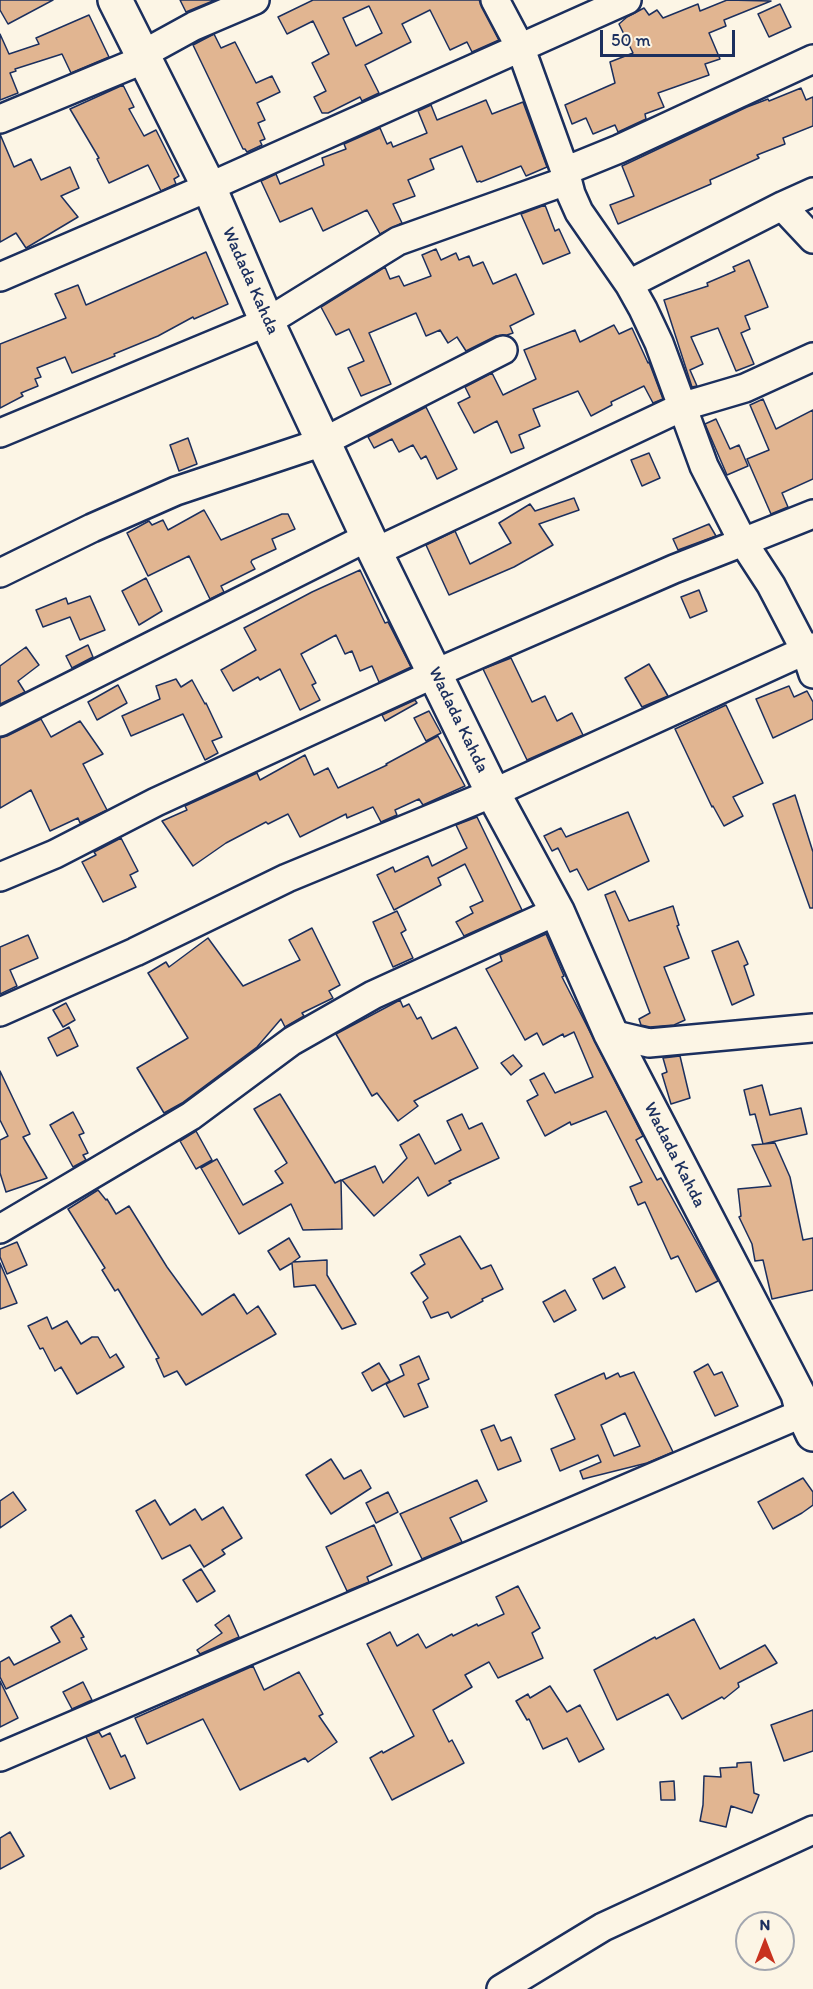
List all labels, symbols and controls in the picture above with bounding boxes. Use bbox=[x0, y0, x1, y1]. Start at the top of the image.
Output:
scale bar bbox=[603, 18, 738, 56]
text: 50 m bbox=[611, 29, 651, 51]
street label: Wadada Kahda bbox=[217, 224, 283, 338]
street label: Wadada Kahda bbox=[423, 664, 493, 776]
street label: Wadada Kahda bbox=[638, 1099, 710, 1211]
north arrow bbox=[735, 1911, 795, 1971]
text: N bbox=[760, 1915, 770, 1934]

